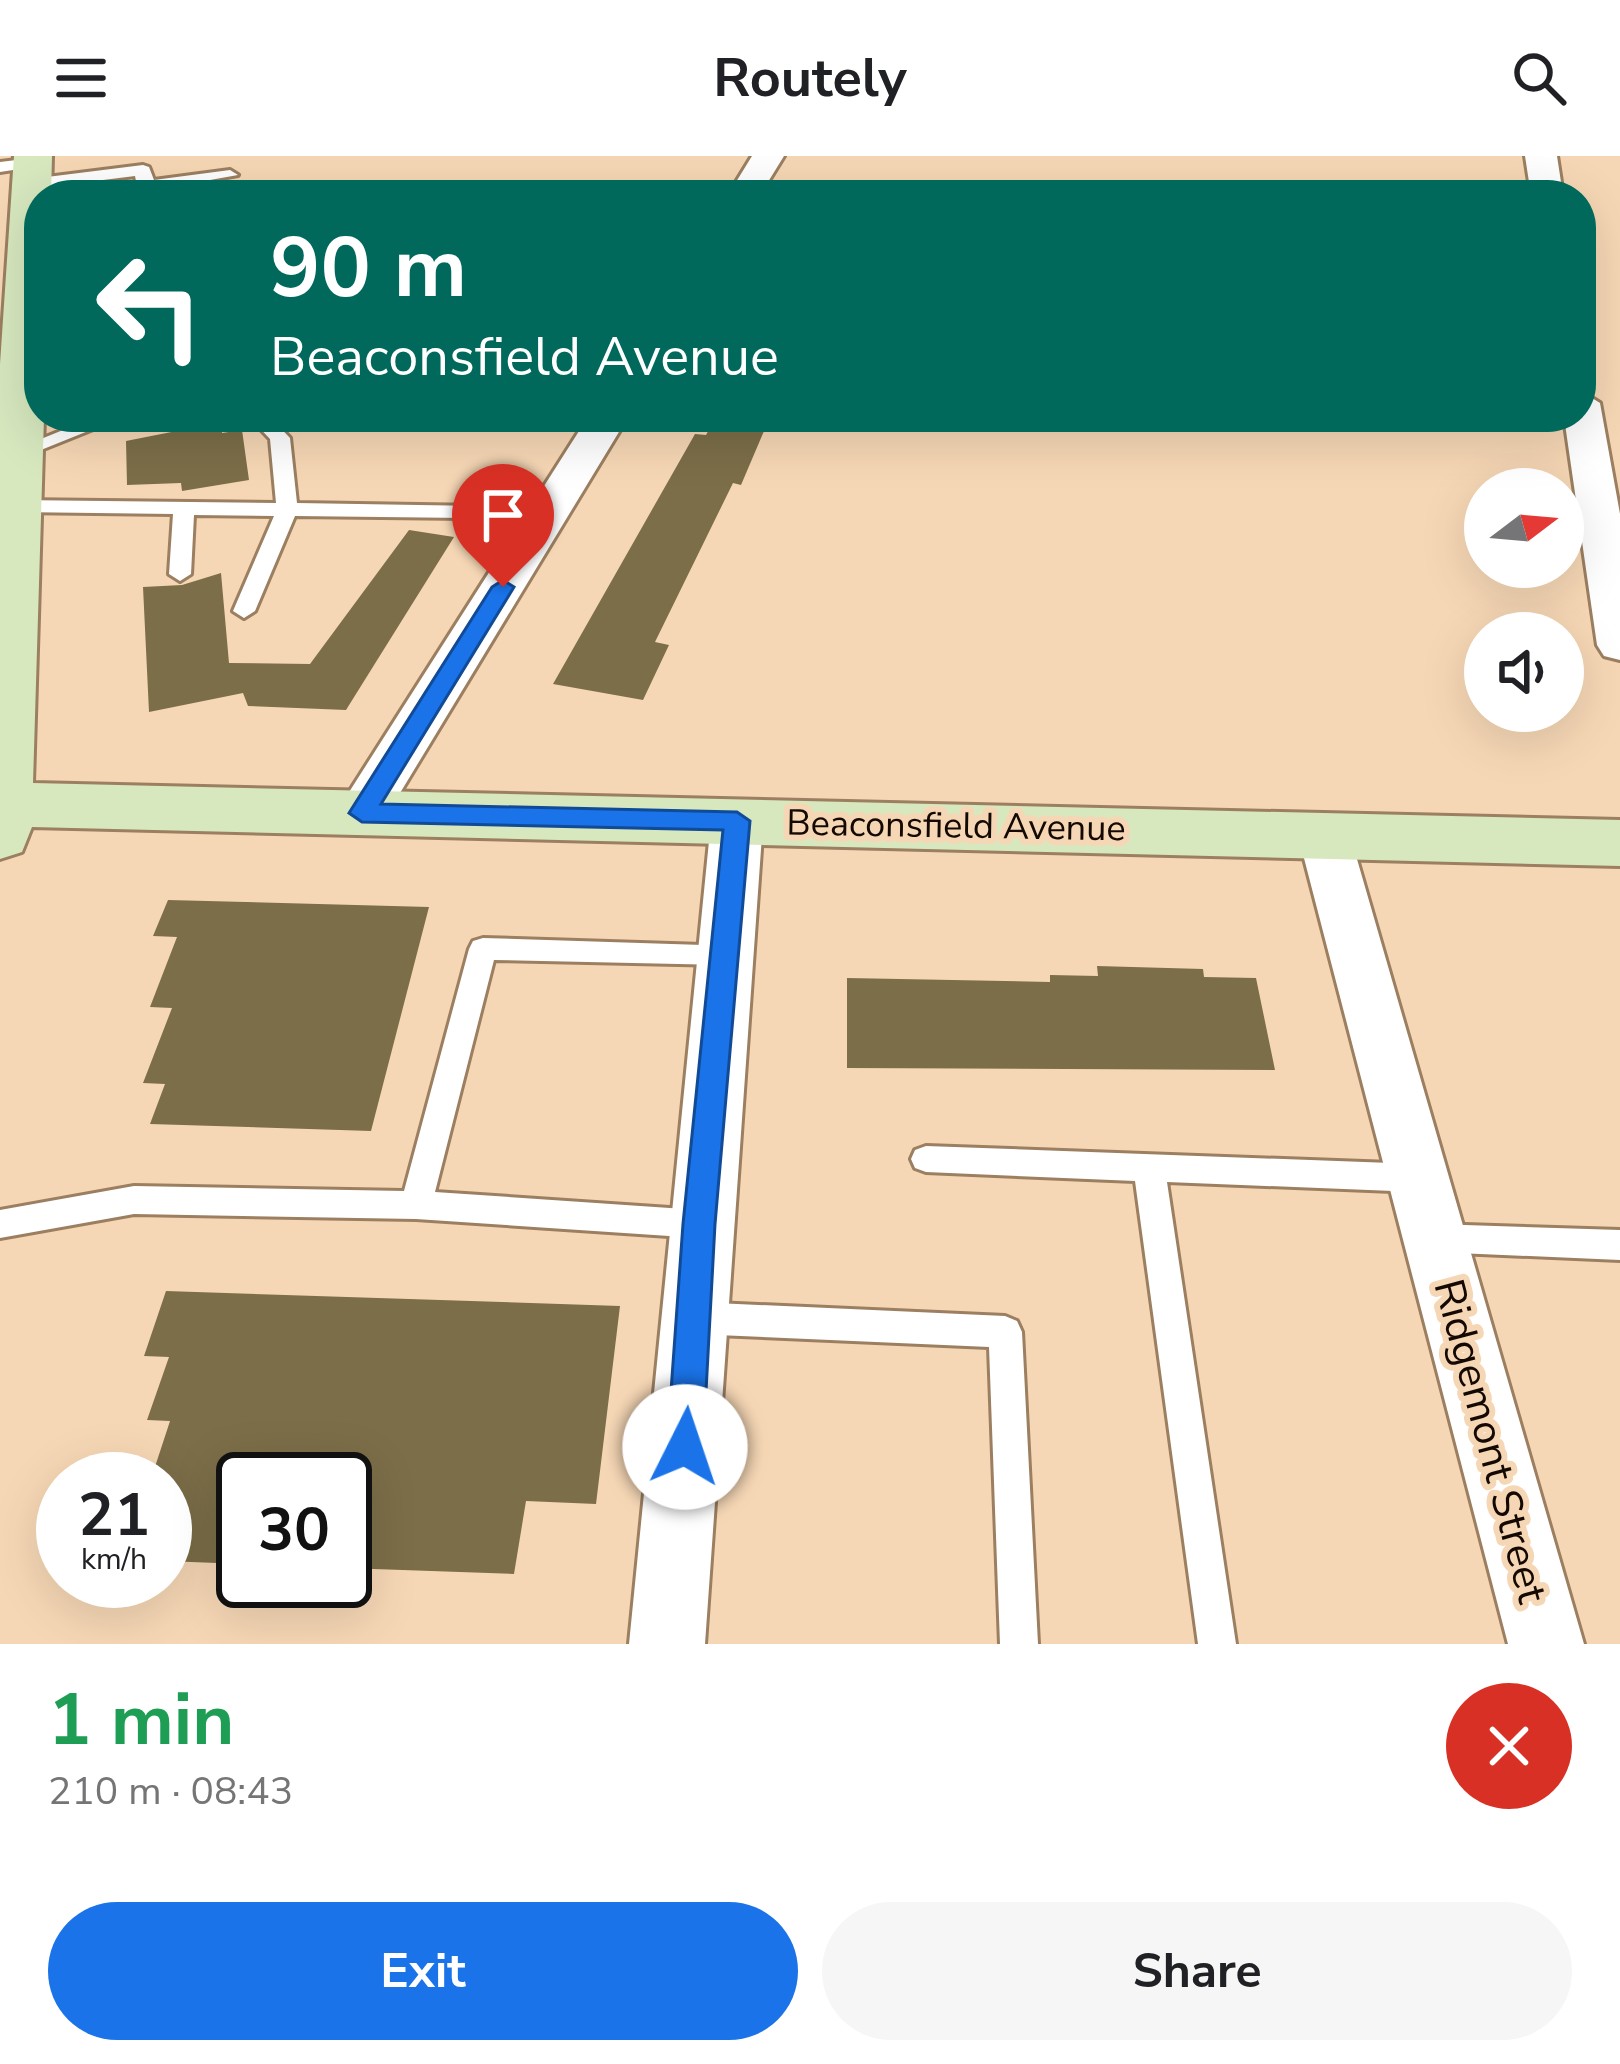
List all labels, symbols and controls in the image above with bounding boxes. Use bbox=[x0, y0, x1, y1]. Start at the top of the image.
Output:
text: Routely bbox=[713, 41, 907, 115]
icon: menu bbox=[48, 45, 114, 111]
icon: search bbox=[1506, 45, 1572, 111]
text: 90 m bbox=[270, 211, 467, 326]
icon: left bbox=[72, 228, 228, 384]
text: Beaconsfield Avenue bbox=[270, 320, 779, 394]
pin bbox=[452, 464, 554, 587]
north arrow bbox=[1464, 468, 1584, 588]
map controls bbox=[1464, 468, 1584, 732]
icon: arrive bbox=[470, 482, 536, 548]
button: sound bbox=[1464, 612, 1584, 732]
street label: Beaconsfield Avenue bbox=[786, 799, 1126, 853]
street label: Ridgemont Street bbox=[1419, 1273, 1561, 1609]
position arrow bbox=[622, 1384, 748, 1510]
speed limit sign: 30 bbox=[216, 1452, 372, 1608]
text: 21 bbox=[78, 1474, 150, 1556]
text: km/h bbox=[81, 1539, 147, 1580]
text: 1 min bbox=[48, 1671, 234, 1769]
button: close bbox=[1446, 1683, 1572, 1809]
text: 210 m · 08:43 bbox=[48, 1765, 293, 1818]
button: Exit bbox=[48, 1902, 798, 2040]
button: Share bbox=[822, 1902, 1572, 2040]

